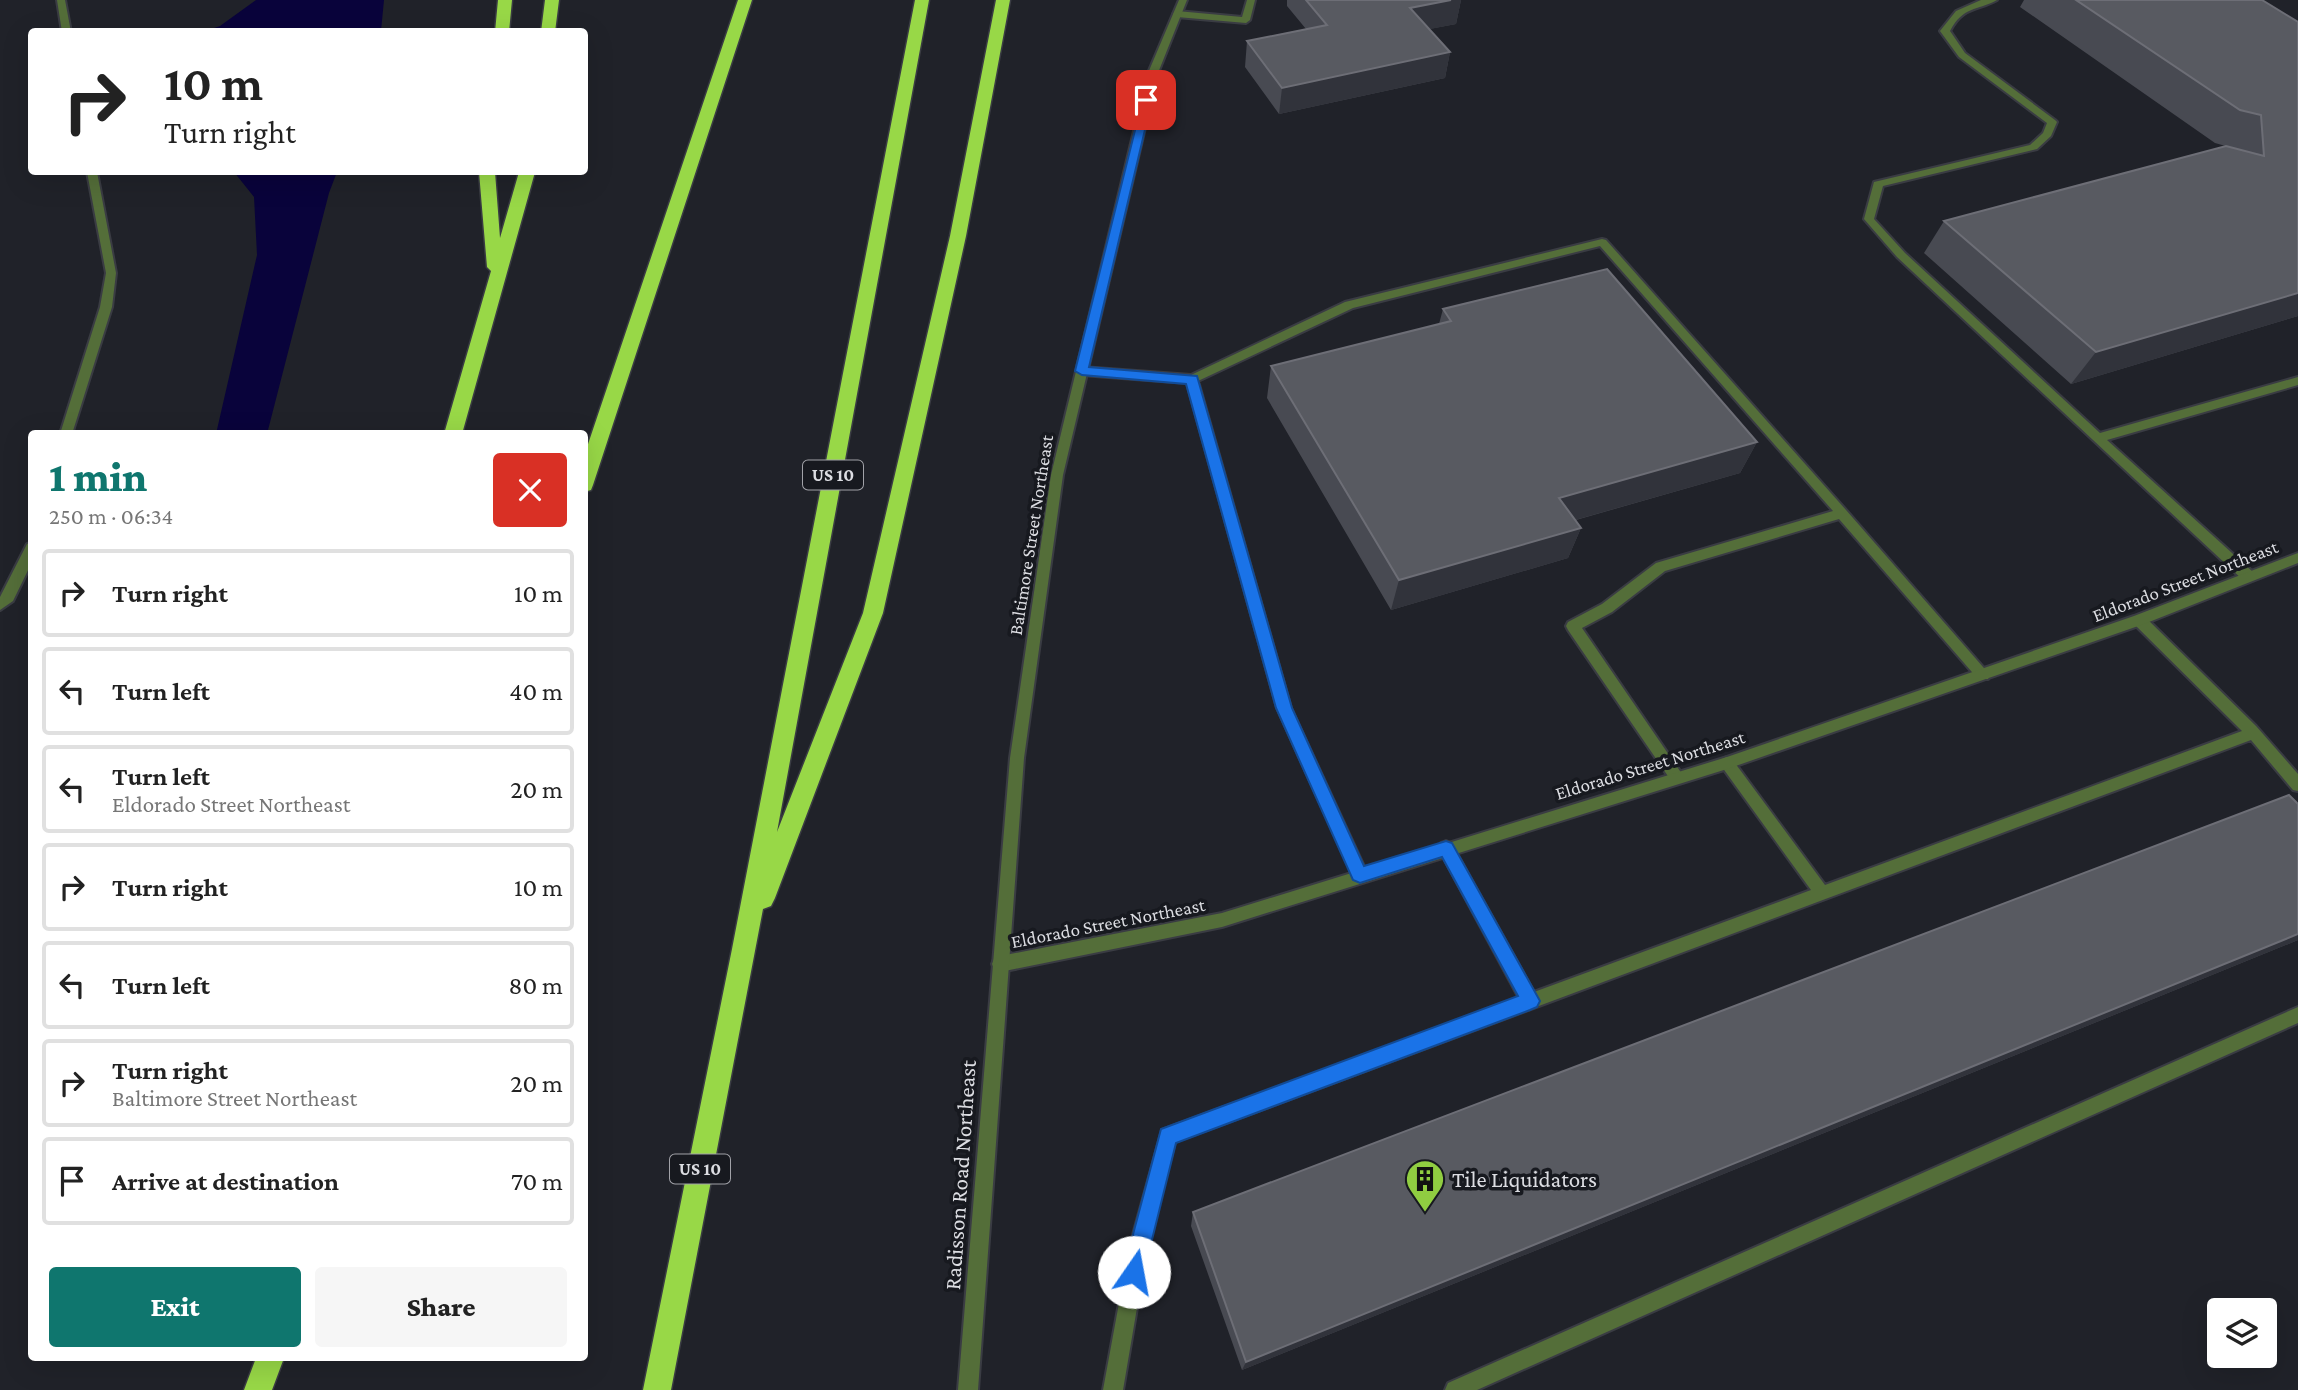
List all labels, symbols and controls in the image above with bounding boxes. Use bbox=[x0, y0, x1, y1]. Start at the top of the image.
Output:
icon: right bbox=[49, 56, 140, 147]
text: 10 m bbox=[164, 56, 263, 111]
pin bbox=[1116, 70, 1176, 130]
icon: arrive bbox=[1127, 81, 1165, 119]
text: Turn right bbox=[164, 114, 296, 150]
street label: Baltimore Street Northeast bbox=[1005, 433, 1057, 637]
text: 1 min bbox=[49, 453, 147, 500]
button: close bbox=[493, 453, 567, 527]
road number: US 10 bbox=[803, 461, 863, 490]
text: 250 m · 06:34 bbox=[49, 503, 173, 529]
street label: Eldorado Street Northeast bbox=[2089, 536, 2281, 626]
icon: right bbox=[53, 574, 91, 612]
text: Turn right bbox=[112, 579, 228, 608]
text: 10 m bbox=[514, 579, 563, 608]
icon: left bbox=[53, 672, 91, 710]
text: Turn left bbox=[112, 677, 210, 706]
text: 40 m bbox=[509, 677, 563, 706]
street label: Eldorado Street Northeast bbox=[1553, 726, 1748, 804]
text: Turn left bbox=[112, 762, 210, 791]
icon: left bbox=[53, 770, 91, 808]
text: 20 m bbox=[510, 775, 563, 804]
text: Eldorado Street Northeast bbox=[112, 791, 350, 817]
icon: right bbox=[53, 868, 91, 906]
text: Turn right bbox=[112, 873, 228, 902]
text: 10 m bbox=[514, 873, 563, 902]
street label: Eldorado Street Northeast bbox=[1009, 894, 1207, 952]
icon: left bbox=[53, 966, 91, 1004]
text: Turn left bbox=[112, 971, 210, 1000]
text: 80 m bbox=[509, 971, 563, 1000]
text: Turn right bbox=[112, 1056, 228, 1085]
street label: Radisson Road Northeast bbox=[939, 1059, 981, 1291]
icon: right bbox=[53, 1064, 91, 1102]
text: 20 m bbox=[510, 1069, 563, 1098]
text: Baltimore Street Northeast bbox=[112, 1085, 357, 1111]
road number: US 10 bbox=[670, 1154, 730, 1184]
building icon: Tile Liquidators bbox=[1404, 1158, 1446, 1213]
icon: arrive bbox=[53, 1162, 91, 1200]
place label: Tile Liquidators bbox=[1452, 1166, 1597, 1192]
text: Arrive at destination bbox=[112, 1167, 339, 1196]
text: 70 m bbox=[511, 1167, 563, 1196]
position arrow bbox=[1097, 1235, 1171, 1309]
button: Exit bbox=[49, 1267, 301, 1347]
button: Share bbox=[315, 1267, 567, 1347]
map controls bbox=[2207, 1298, 2277, 1368]
button: layers bbox=[2207, 1298, 2277, 1368]

